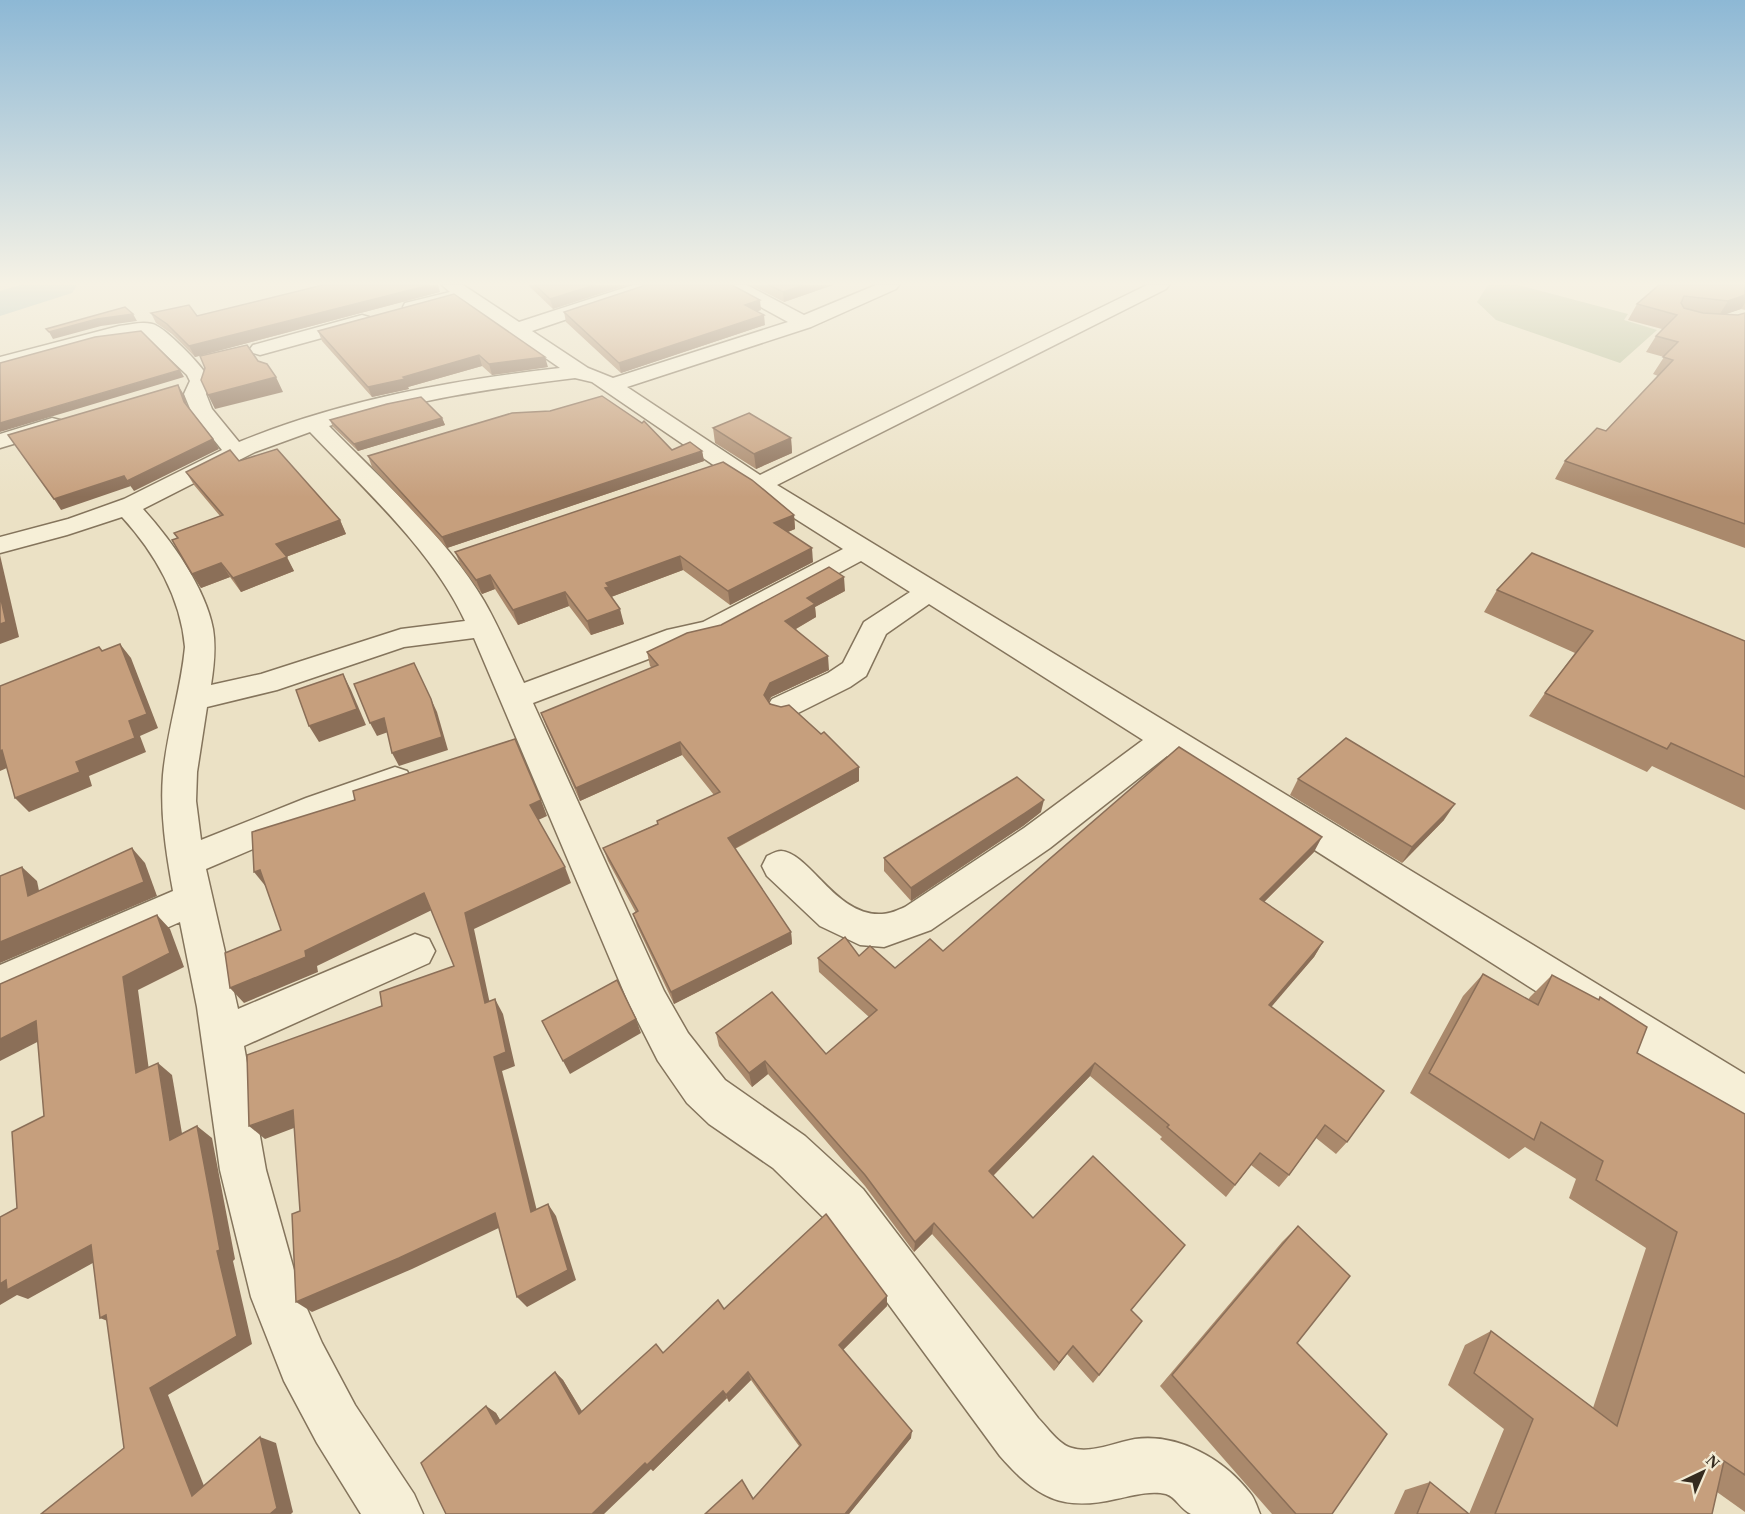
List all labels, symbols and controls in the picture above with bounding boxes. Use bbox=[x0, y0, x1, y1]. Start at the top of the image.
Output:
north arrow bbox=[1673, 1442, 1733, 1502]
text: N bbox=[1703, 1451, 1723, 1472]

